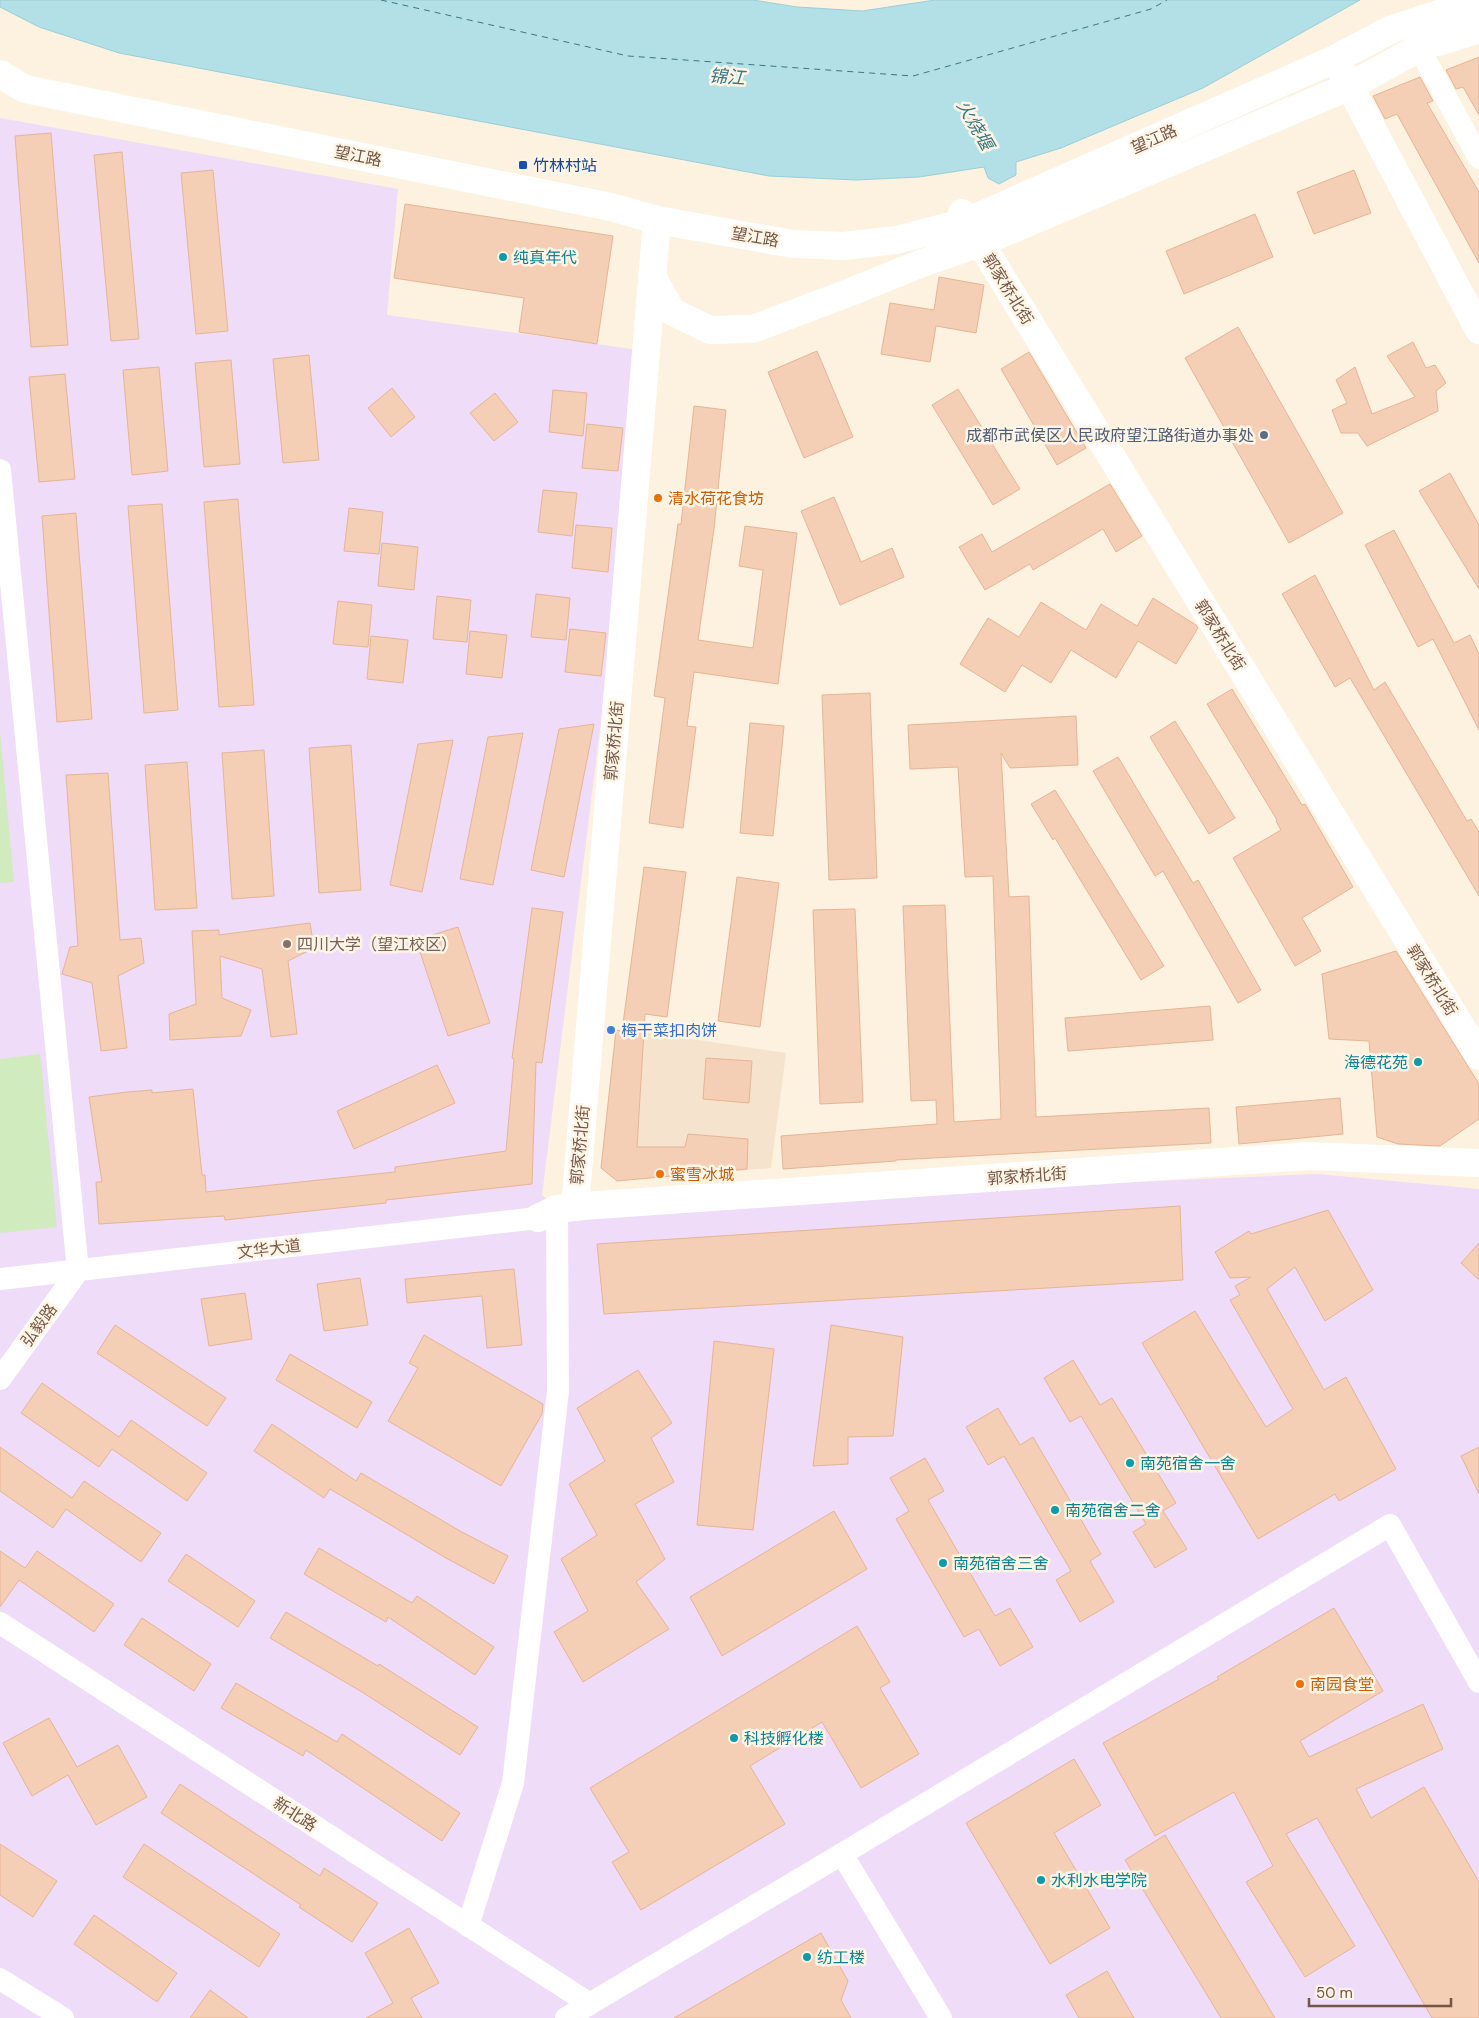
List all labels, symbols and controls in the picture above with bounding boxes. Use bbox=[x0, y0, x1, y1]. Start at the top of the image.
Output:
water label: 锦江 bbox=[708, 64, 748, 90]
water label: 火烧堰 bbox=[951, 96, 1000, 157]
street label: 望江路 bbox=[1128, 120, 1180, 158]
street label: 望江路 bbox=[332, 141, 384, 171]
place label: 竹林村站 bbox=[533, 155, 597, 176]
marker: 竹林村站 bbox=[517, 159, 529, 171]
street label: 望江路 bbox=[730, 222, 780, 252]
place label: 纯真年代 bbox=[513, 247, 577, 268]
street label: 郭家桥北街 bbox=[978, 250, 1038, 328]
marker: 纯真年代 bbox=[497, 251, 509, 263]
place label: 成都市武侯区人民政府望江路街道办事处 bbox=[966, 425, 1254, 446]
marker: 成都市武侯区人民政府望江路街道办事处 bbox=[1258, 429, 1270, 441]
place label: 清水荷花食坊 bbox=[668, 488, 764, 509]
marker: 清水荷花食坊 bbox=[652, 492, 664, 504]
street label: 郭家桥北街 bbox=[1190, 596, 1250, 674]
street label: 郭家桥北街 bbox=[600, 700, 628, 782]
place label: 四川大学（望江校区） bbox=[297, 934, 457, 955]
marker: 四川大学（望江校区） bbox=[281, 938, 293, 950]
street label: 郭家桥北街 bbox=[1402, 941, 1462, 1019]
place label: 梅干菜扣肉饼 bbox=[621, 1020, 717, 1041]
marker: 梅干菜扣肉饼 bbox=[605, 1024, 617, 1036]
place label: 海德花苑 bbox=[1344, 1052, 1408, 1073]
marker: 海德花苑 bbox=[1412, 1056, 1424, 1068]
street label: 郭家桥北街 bbox=[566, 1104, 594, 1186]
street label: 郭家桥北街 bbox=[986, 1163, 1068, 1189]
place label: 蜜雪冰城 bbox=[670, 1164, 734, 1185]
marker: 蜜雪冰城 bbox=[654, 1168, 666, 1180]
street label: 文华大道 bbox=[236, 1235, 302, 1263]
street label: 弘毅路 bbox=[16, 1299, 62, 1351]
place label: 南苑宿舍一舍 bbox=[1140, 1453, 1236, 1474]
marker: 南苑宿舍一舍 bbox=[1124, 1457, 1136, 1469]
place label: 南苑宿舍二舍 bbox=[1065, 1500, 1161, 1521]
marker: 南苑宿舍二舍 bbox=[1049, 1504, 1061, 1516]
place label: 南苑宿舍三舍 bbox=[953, 1553, 1049, 1574]
marker: 南苑宿舍三舍 bbox=[937, 1557, 949, 1569]
place label: 南园食堂 bbox=[1310, 1674, 1374, 1695]
marker: 南园食堂 bbox=[1294, 1678, 1306, 1690]
place label: 科技孵化楼 bbox=[744, 1728, 824, 1749]
marker: 科技孵化楼 bbox=[728, 1732, 740, 1744]
street label: 新北路 bbox=[269, 1792, 321, 1836]
place label: 水利水电学院 bbox=[1051, 1870, 1147, 1891]
marker: 水利水电学院 bbox=[1035, 1874, 1047, 1886]
place label: 纺工楼 bbox=[817, 1947, 865, 1968]
marker: 纺工楼 bbox=[801, 1951, 813, 1963]
scale bar bbox=[1309, 1976, 1452, 2008]
text: 50 m bbox=[1316, 1983, 1353, 2003]

